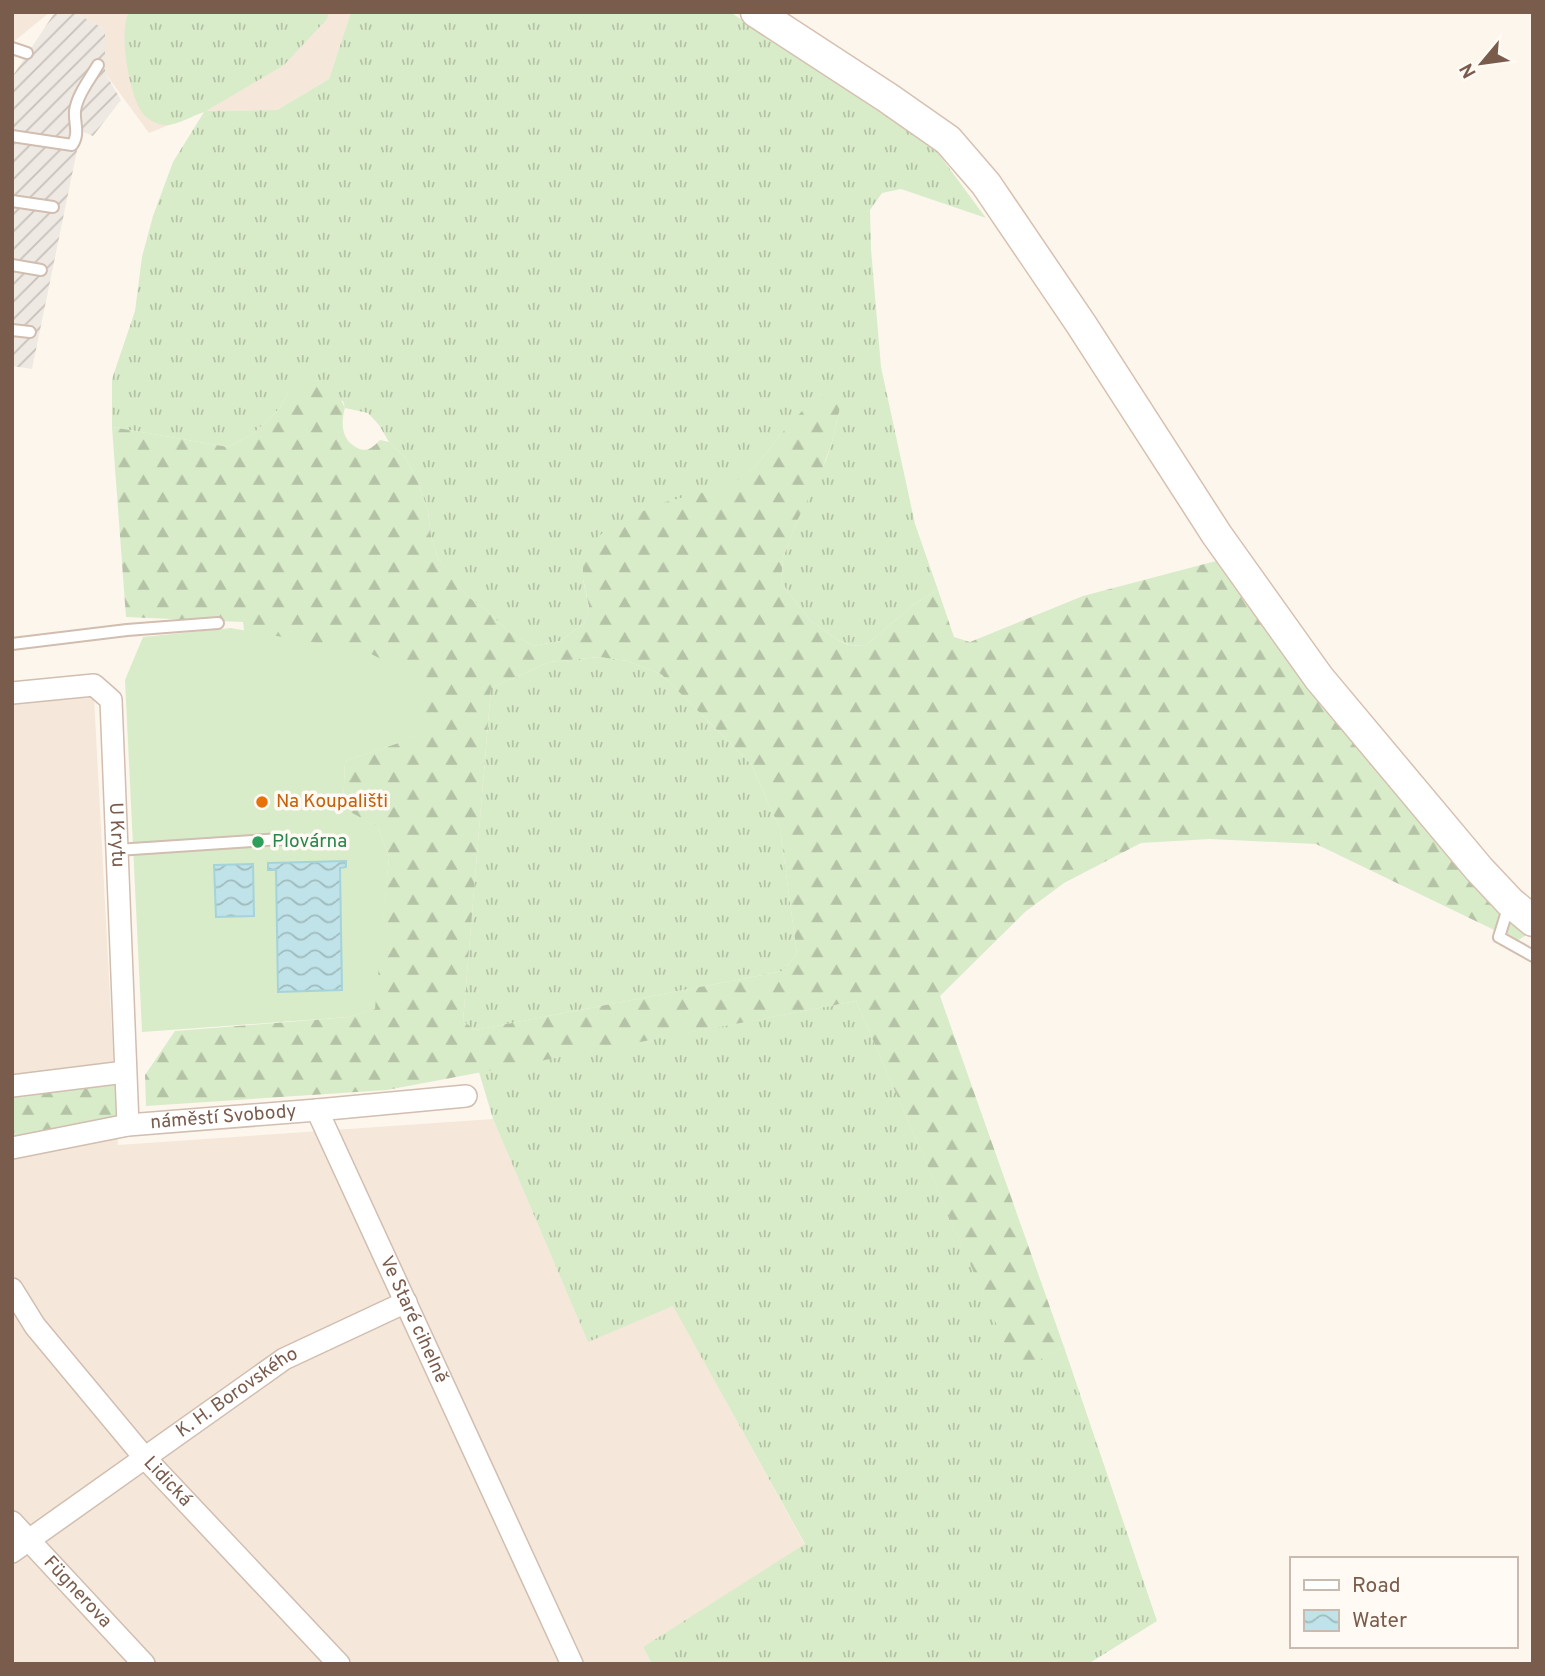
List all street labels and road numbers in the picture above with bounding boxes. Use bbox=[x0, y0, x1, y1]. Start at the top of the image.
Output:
street label: U Krytu bbox=[103, 802, 130, 868]
street label: náměstí Svobody bbox=[149, 1100, 297, 1135]
street label: Ve Staré cihelně bbox=[374, 1252, 453, 1387]
street label: K. H. Borovského bbox=[172, 1342, 302, 1444]
street label: Lidická bbox=[138, 1451, 197, 1512]
street label: Fügnerova bbox=[38, 1551, 117, 1633]

